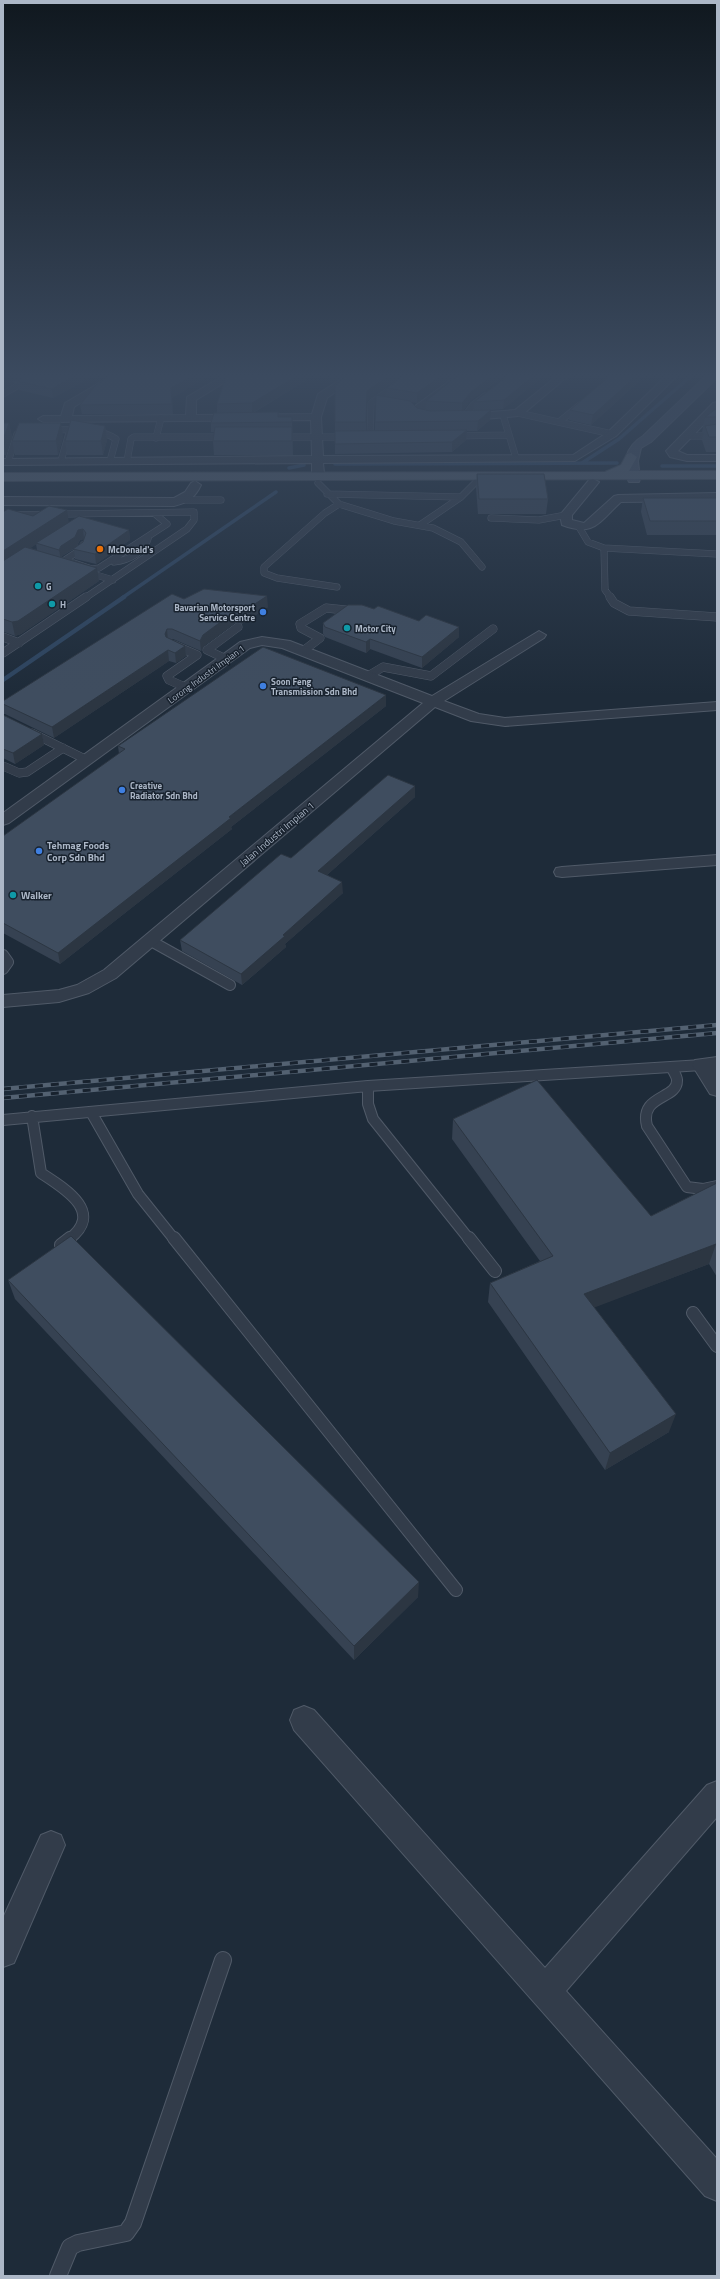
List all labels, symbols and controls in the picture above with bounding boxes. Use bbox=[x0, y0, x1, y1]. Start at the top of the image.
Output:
place label: McDonald's bbox=[108, 543, 154, 556]
marker: McDonald's bbox=[95, 544, 105, 554]
place label: G bbox=[46, 580, 52, 593]
marker: G bbox=[33, 581, 43, 591]
place label: H bbox=[60, 598, 66, 611]
marker: H bbox=[47, 599, 57, 609]
place label: Bavarian Motorsport Service Centre bbox=[174, 601, 256, 624]
marker: Bavarian Motorsport Service Centre bbox=[258, 607, 268, 617]
place label: Motor City bbox=[355, 622, 396, 635]
marker: Motor City bbox=[342, 623, 352, 633]
street label: Lorong Industri Impian 1 bbox=[165, 642, 247, 706]
place label: Soon Feng Transmission Sdn Bhd bbox=[271, 675, 357, 698]
marker: Soon Feng Transmission Sdn Bhd bbox=[258, 681, 268, 691]
place label: Creative Radiator Sdn Bhd bbox=[130, 779, 198, 802]
marker: Creative Radiator Sdn Bhd bbox=[117, 785, 127, 795]
street label: Jalan Industri Impian 1 bbox=[236, 798, 318, 870]
place label: Tehmag Foods Corp Sdn Bhd bbox=[47, 838, 110, 865]
marker: Tehmag Foods Corp Sdn Bhd bbox=[34, 846, 44, 856]
place label: Walker bbox=[21, 888, 52, 903]
marker: Walker bbox=[8, 890, 18, 900]

